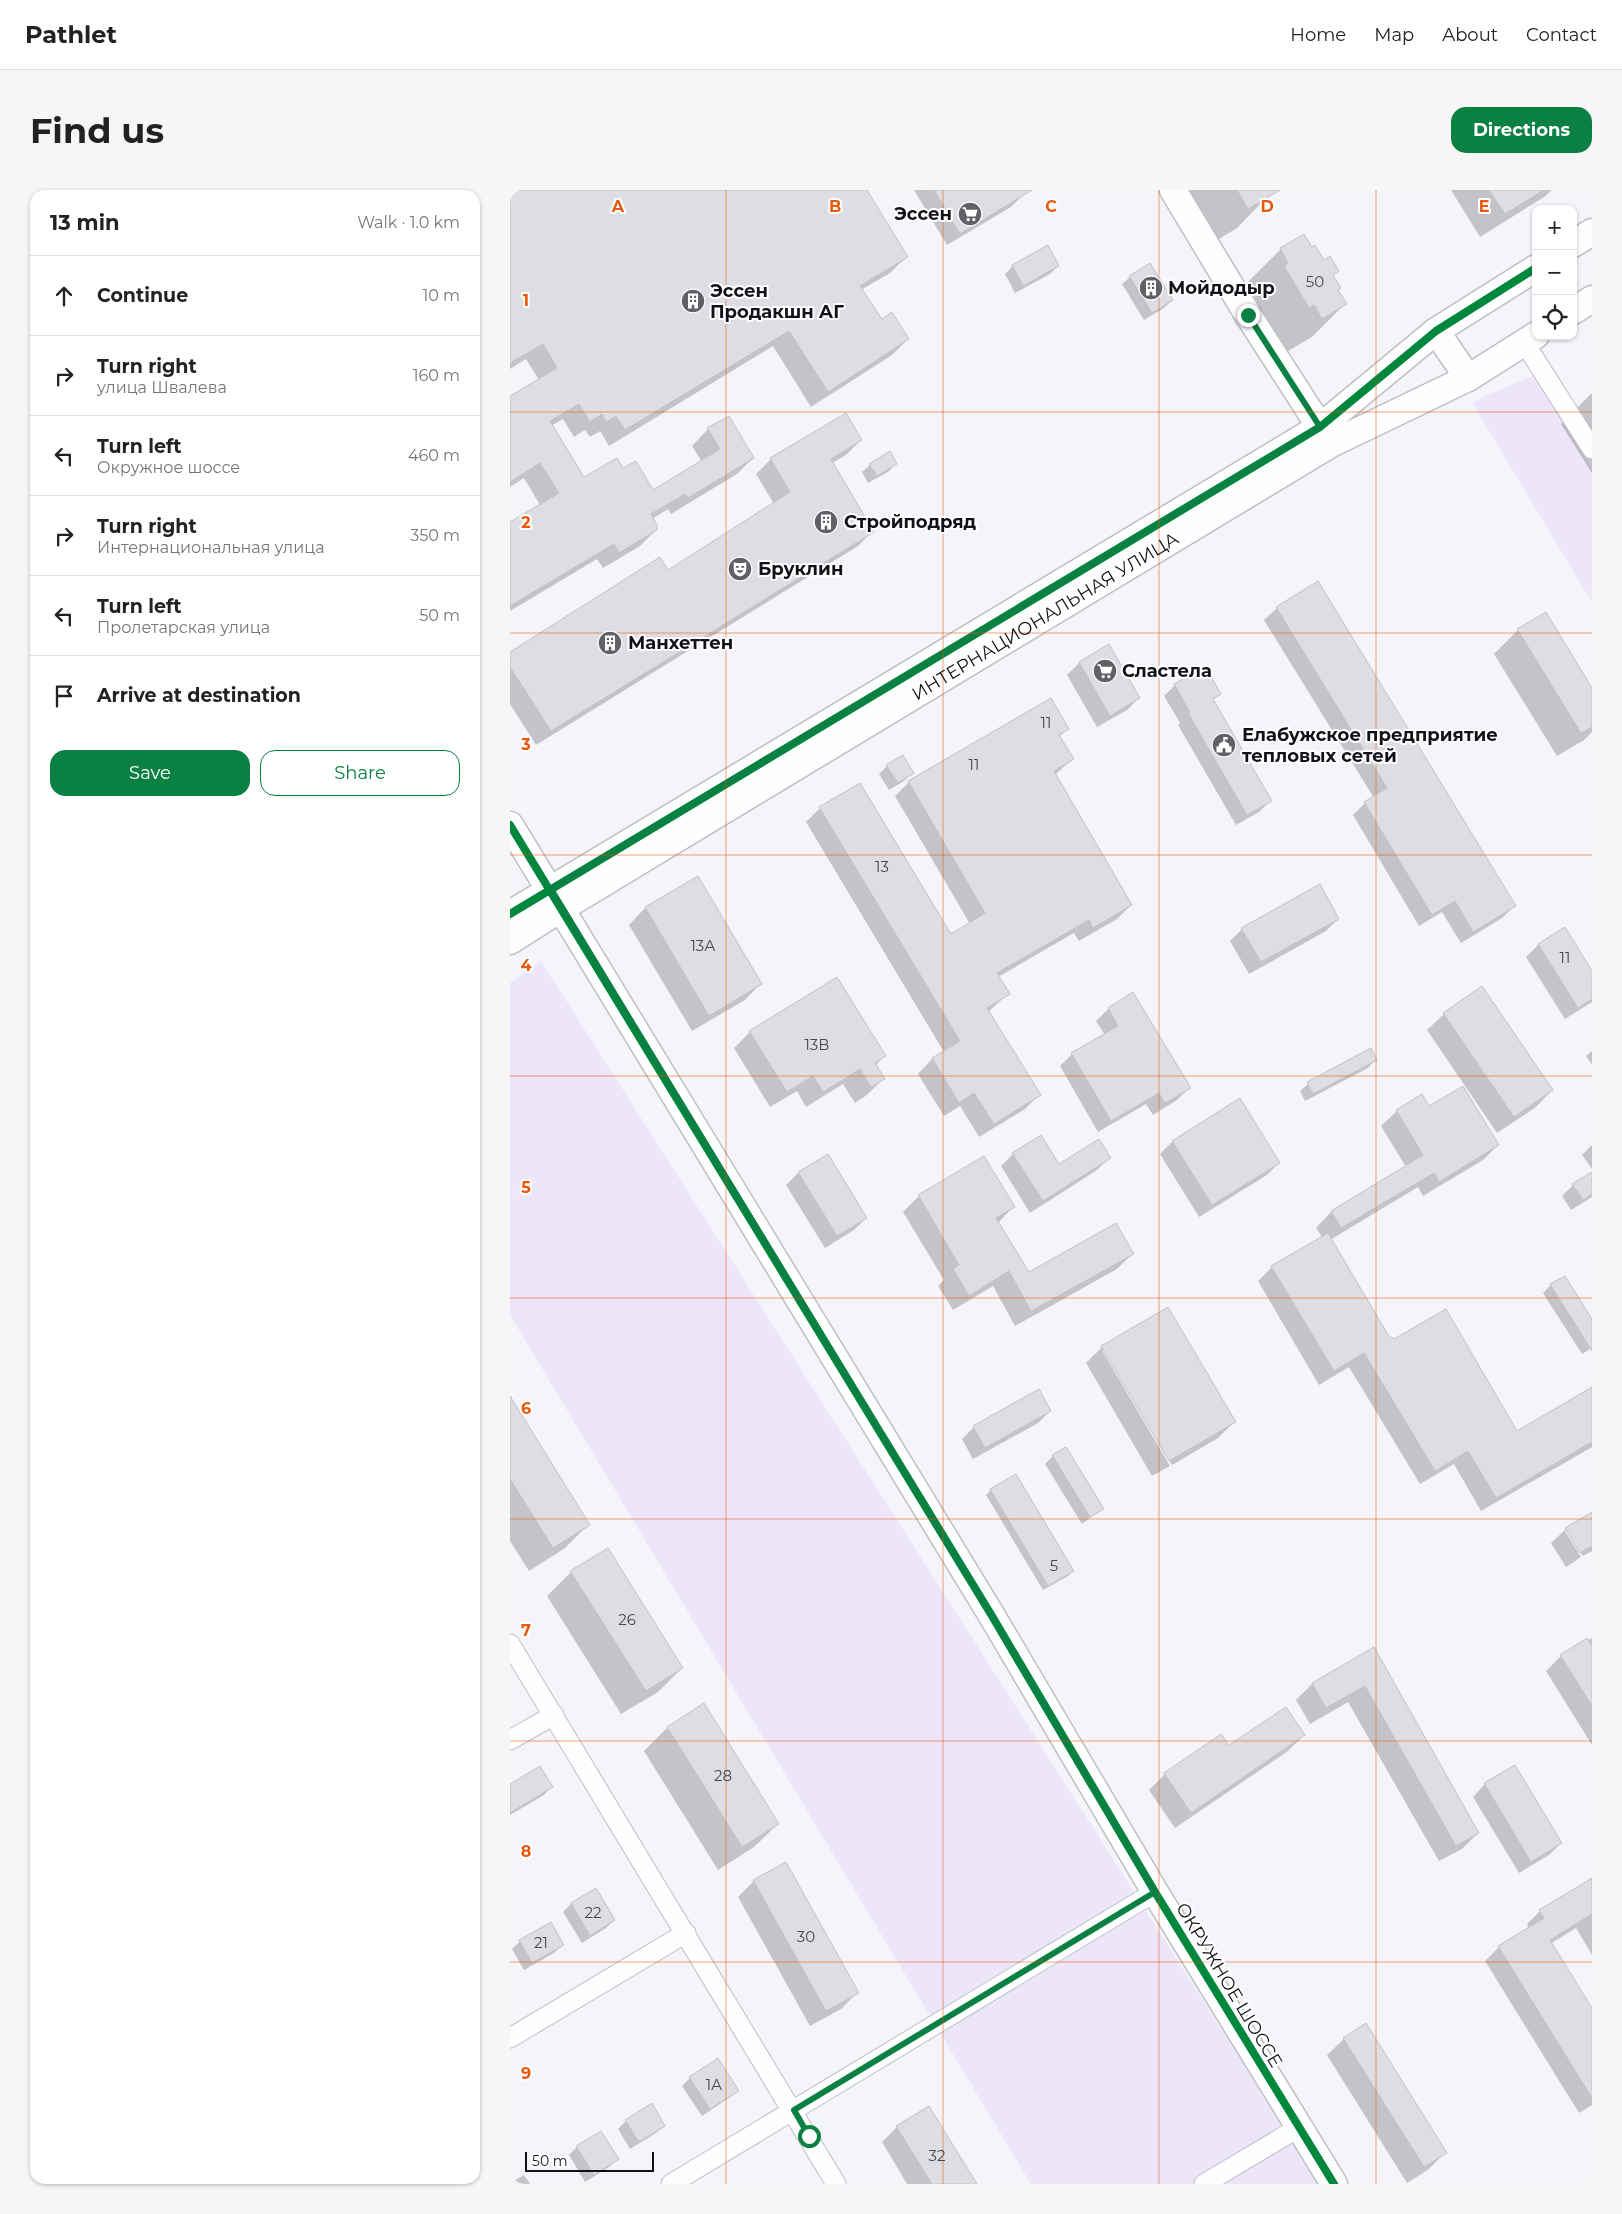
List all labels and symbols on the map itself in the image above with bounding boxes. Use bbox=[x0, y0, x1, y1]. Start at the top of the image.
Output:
text: A bbox=[611, 197, 625, 216]
text: B bbox=[829, 197, 841, 216]
text: C bbox=[1045, 197, 1057, 216]
text: D bbox=[1260, 197, 1274, 216]
text: E bbox=[1479, 197, 1489, 216]
supermarket icon: Эссен bbox=[957, 201, 983, 227]
place label: Эссен bbox=[894, 203, 952, 225]
house number: 50 bbox=[1306, 272, 1324, 291]
building icon: Мойдодыр bbox=[1138, 275, 1164, 301]
place label: Мойдодыр bbox=[1168, 277, 1275, 299]
place label: Эссен Продакшн АГ bbox=[710, 280, 844, 323]
building icon: Эссен Продакшн АГ bbox=[680, 288, 706, 314]
text: 1 bbox=[523, 291, 529, 310]
route end bbox=[1237, 304, 1260, 327]
building icon: Стройподряд bbox=[813, 509, 839, 535]
place label: Стройподряд bbox=[844, 511, 977, 533]
text: 2 bbox=[521, 513, 531, 532]
street label: ИНТЕРНАЦИОНАЛЬНАЯ УЛИЦА bbox=[908, 527, 1183, 705]
theatre icon: Бруклин bbox=[727, 556, 753, 582]
place label: Бруклин bbox=[758, 558, 843, 580]
building icon: Манхеттен bbox=[597, 630, 623, 656]
place label: Манхеттен bbox=[628, 632, 733, 654]
supermarket icon: Сластела bbox=[1092, 658, 1118, 684]
place label: Сластела bbox=[1122, 660, 1212, 682]
house number: 11 bbox=[1041, 713, 1051, 732]
place label: Елабужское предприятие тепловых сетей bbox=[1242, 724, 1498, 767]
public building icon: Елабужское предприятие тепловых сетей bbox=[1211, 732, 1237, 758]
text: 3 bbox=[520, 735, 531, 754]
house number: 11 bbox=[969, 755, 979, 774]
house number: 13 bbox=[875, 857, 889, 876]
house number: 13А bbox=[690, 936, 716, 955]
house number: 11 bbox=[1560, 948, 1570, 967]
text: 4 bbox=[520, 956, 532, 975]
house number: 13В bbox=[804, 1035, 830, 1054]
text: 5 bbox=[521, 1178, 531, 1197]
text: 6 bbox=[521, 1399, 531, 1418]
house number: 5 bbox=[1050, 1556, 1058, 1575]
house number: 26 bbox=[618, 1610, 636, 1629]
text: 7 bbox=[521, 1621, 531, 1640]
house number: 28 bbox=[714, 1766, 732, 1785]
text: 8 bbox=[521, 1842, 531, 1861]
street label: ОКРУЖНОЕ ШОССЕ bbox=[1171, 1899, 1287, 2071]
house number: 22 bbox=[584, 1903, 602, 1922]
house number: 30 bbox=[797, 1927, 815, 1946]
house number: 21 bbox=[534, 1933, 548, 1952]
text: 9 bbox=[521, 2064, 531, 2083]
house number: 1А bbox=[706, 2075, 722, 2094]
route start bbox=[798, 2125, 821, 2148]
house number: 32 bbox=[929, 2146, 945, 2165]
scale bar bbox=[525, 2149, 654, 2172]

